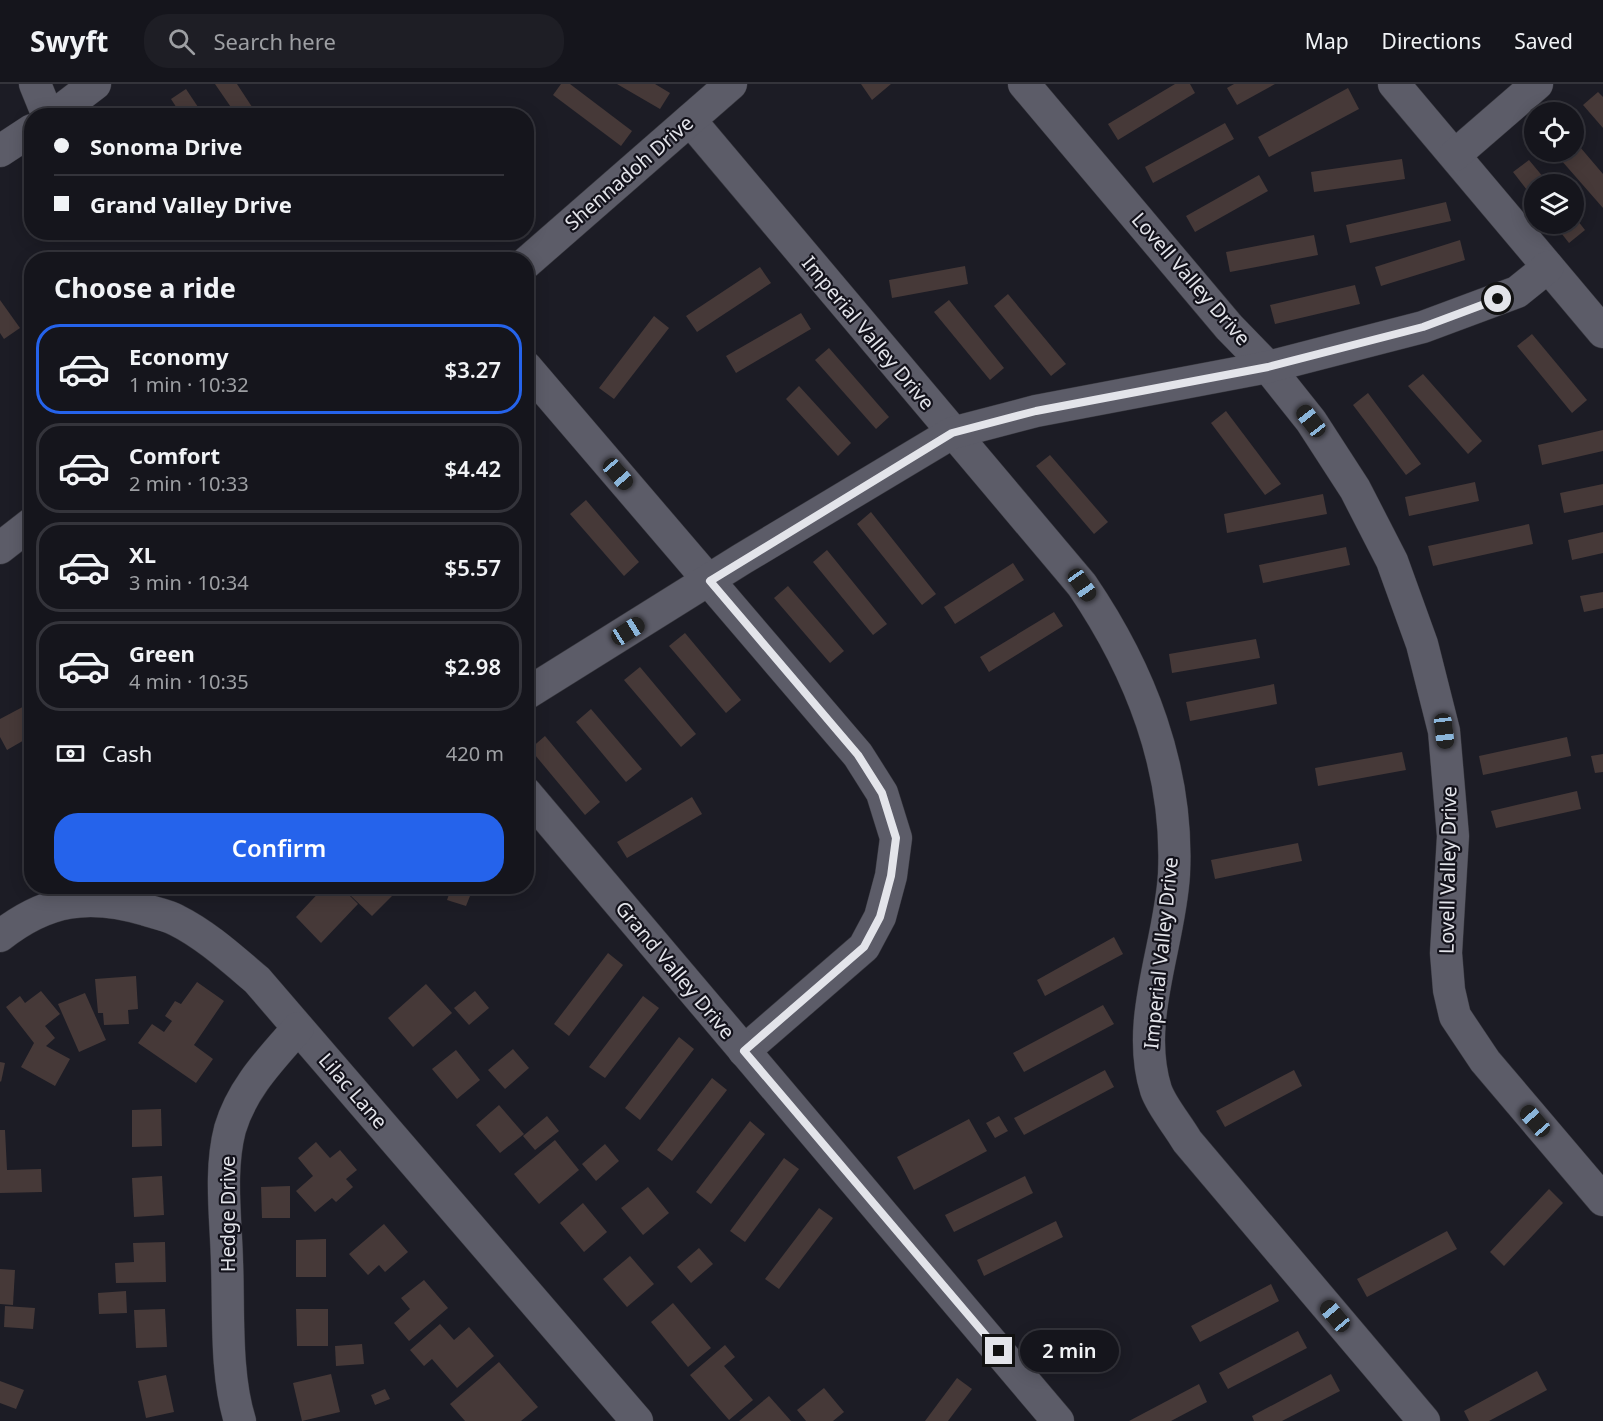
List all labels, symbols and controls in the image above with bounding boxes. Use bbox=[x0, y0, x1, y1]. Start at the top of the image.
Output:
search box bbox=[144, 14, 564, 68]
text: Swyft bbox=[30, 22, 108, 60]
icon: search bbox=[165, 25, 198, 58]
text: Search here bbox=[213, 26, 336, 56]
text: Map bbox=[1305, 27, 1349, 55]
text: Directions bbox=[1382, 27, 1481, 55]
text: Saved bbox=[1514, 27, 1573, 55]
map controls bbox=[1524, 102, 1584, 234]
button: locate bbox=[1524, 102, 1584, 162]
street label: Shennadoh Drive bbox=[559, 109, 699, 236]
text: Sonoma Drive bbox=[90, 131, 242, 161]
button: layers bbox=[1524, 174, 1584, 234]
text: Grand Valley Drive bbox=[90, 189, 292, 219]
street label: Lovell Valley Drive bbox=[1126, 206, 1257, 351]
street label: Imperial Valley Drive bbox=[796, 250, 941, 415]
text: Choose a ride bbox=[54, 269, 236, 306]
route start bbox=[1484, 285, 1511, 312]
text: Economy bbox=[129, 341, 228, 371]
icon: car bbox=[57, 342, 111, 396]
text: $3.27 bbox=[445, 354, 501, 384]
text: 1 min · 10:32 bbox=[129, 371, 249, 398]
car bbox=[1293, 401, 1329, 441]
text: Comfort bbox=[129, 440, 220, 470]
icon: car bbox=[57, 441, 111, 495]
text: $4.42 bbox=[445, 453, 501, 483]
car bbox=[599, 455, 637, 493]
text: 2 min · 10:33 bbox=[129, 470, 249, 497]
text: XL bbox=[129, 539, 156, 569]
icon: car bbox=[57, 540, 111, 594]
text: $5.57 bbox=[445, 552, 501, 582]
car bbox=[1064, 565, 1100, 605]
text: 3 min · 10:34 bbox=[129, 569, 249, 596]
car bbox=[608, 614, 648, 648]
text: Green bbox=[129, 638, 195, 668]
icon: car bbox=[57, 639, 111, 693]
text: $2.98 bbox=[445, 651, 501, 681]
text: 4 min · 10:35 bbox=[129, 668, 249, 695]
car bbox=[1433, 712, 1455, 750]
icon: cash bbox=[54, 737, 87, 770]
text: Cash bbox=[102, 738, 152, 768]
text: 420 m bbox=[446, 740, 504, 767]
street label: Lovell Valley Drive bbox=[1433, 786, 1462, 954]
button: Confirm bbox=[54, 813, 504, 882]
street label: Imperial Valley Drive bbox=[1137, 856, 1184, 1050]
street label: Grand Valley Drive bbox=[610, 895, 741, 1044]
street label: Lilac Lane bbox=[313, 1047, 394, 1134]
car bbox=[1516, 1102, 1554, 1140]
street label: Hedge Drive bbox=[214, 1156, 241, 1272]
car bbox=[1317, 1296, 1353, 1336]
callout: 2 min bbox=[1020, 1330, 1119, 1372]
route end bbox=[985, 1337, 1012, 1364]
text: 2 min bbox=[1042, 1337, 1097, 1364]

